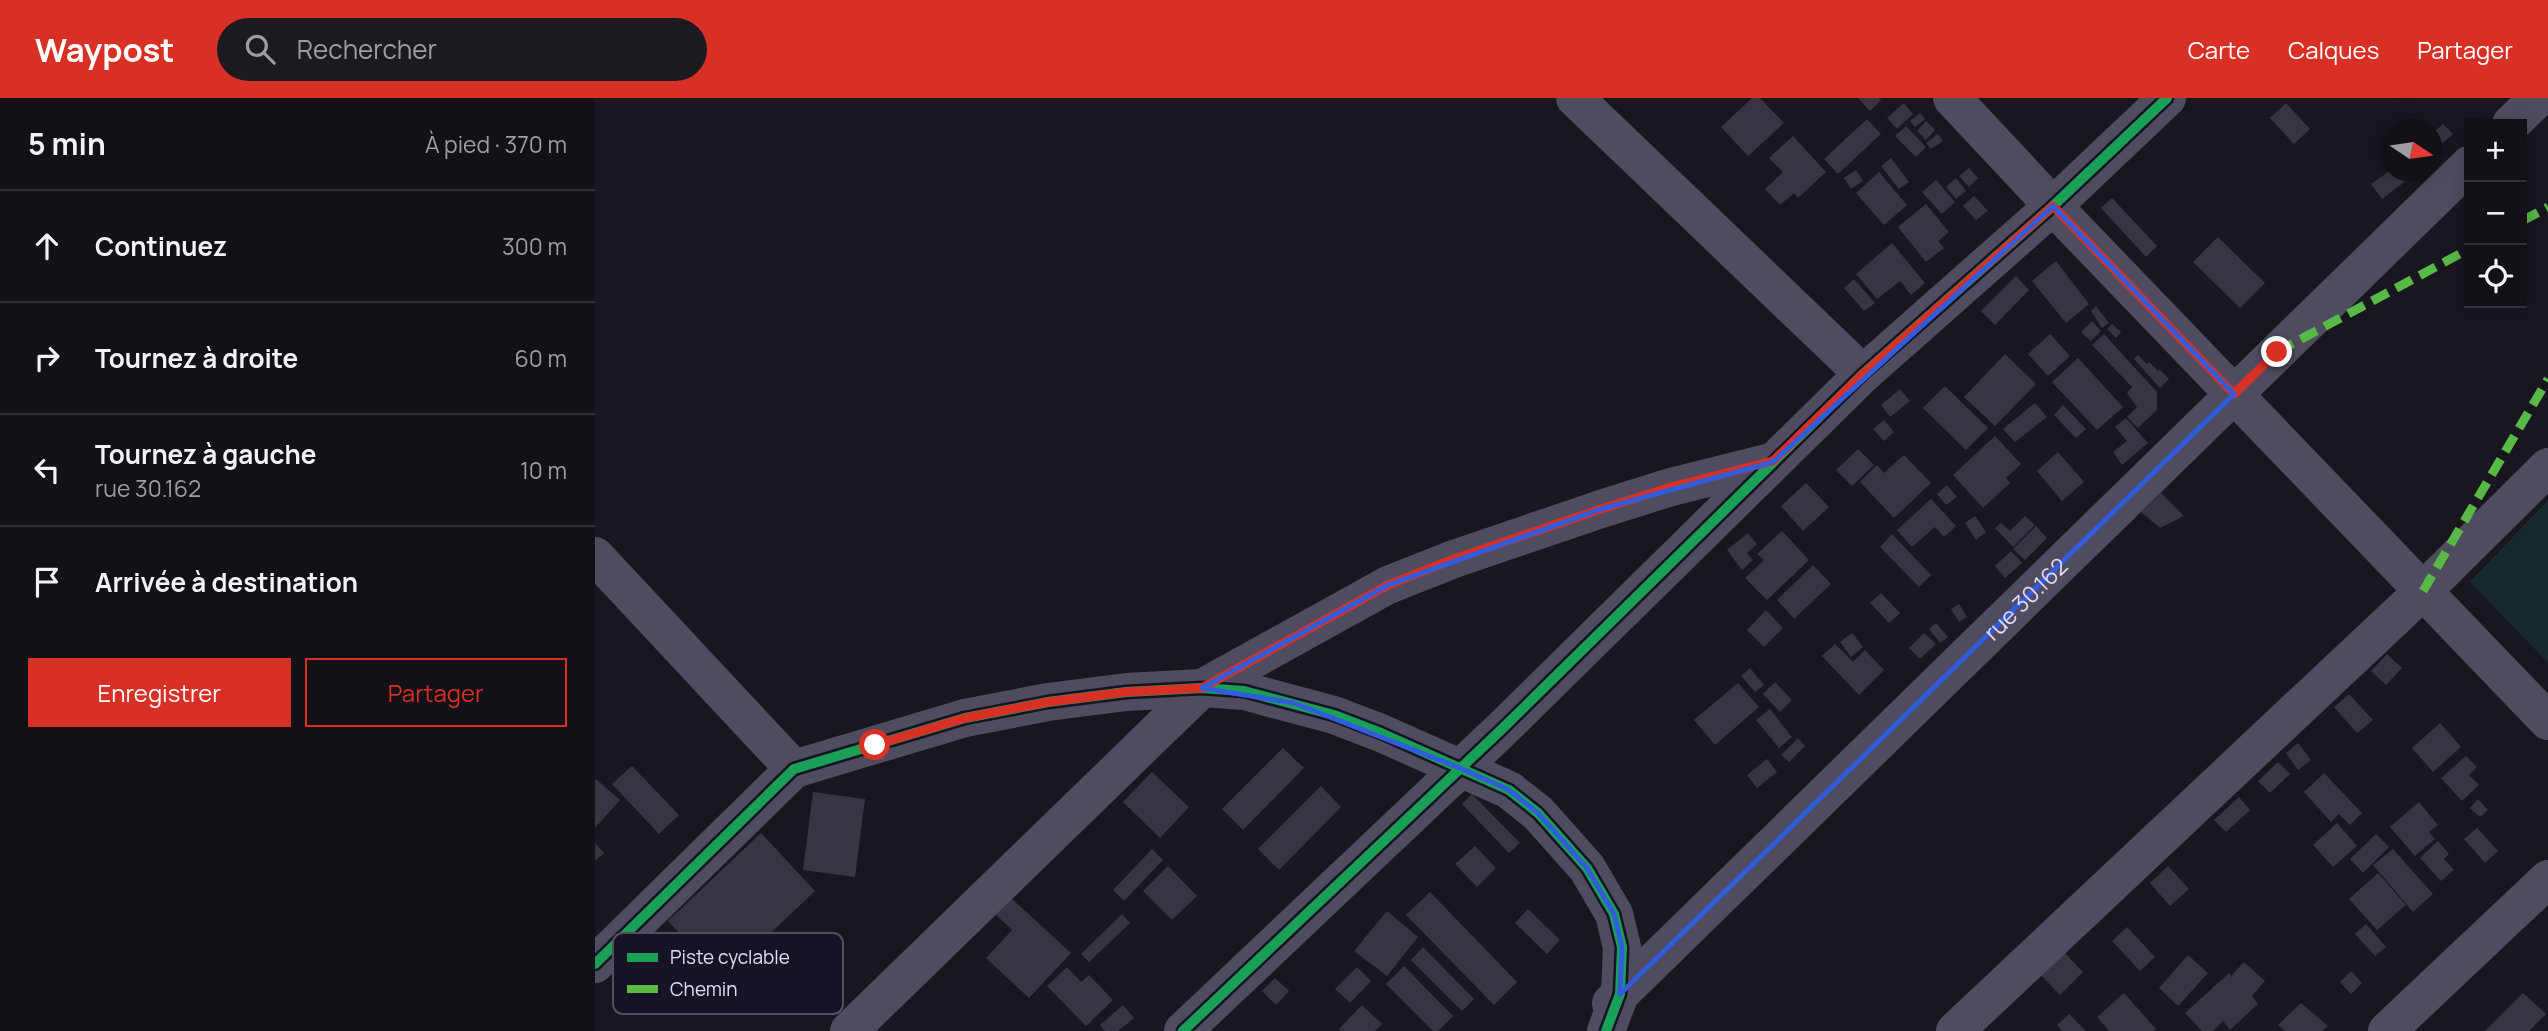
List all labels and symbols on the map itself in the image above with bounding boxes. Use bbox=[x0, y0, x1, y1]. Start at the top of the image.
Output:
north arrow bbox=[2380, 119, 2443, 182]
route end bbox=[2261, 336, 2292, 367]
street label: rue 30.162 bbox=[1976, 550, 2074, 647]
route start bbox=[859, 729, 890, 760]
legend bbox=[613, 933, 843, 1014]
text: Piste cyclable bbox=[670, 944, 790, 970]
text: Chemin bbox=[670, 976, 738, 1002]

